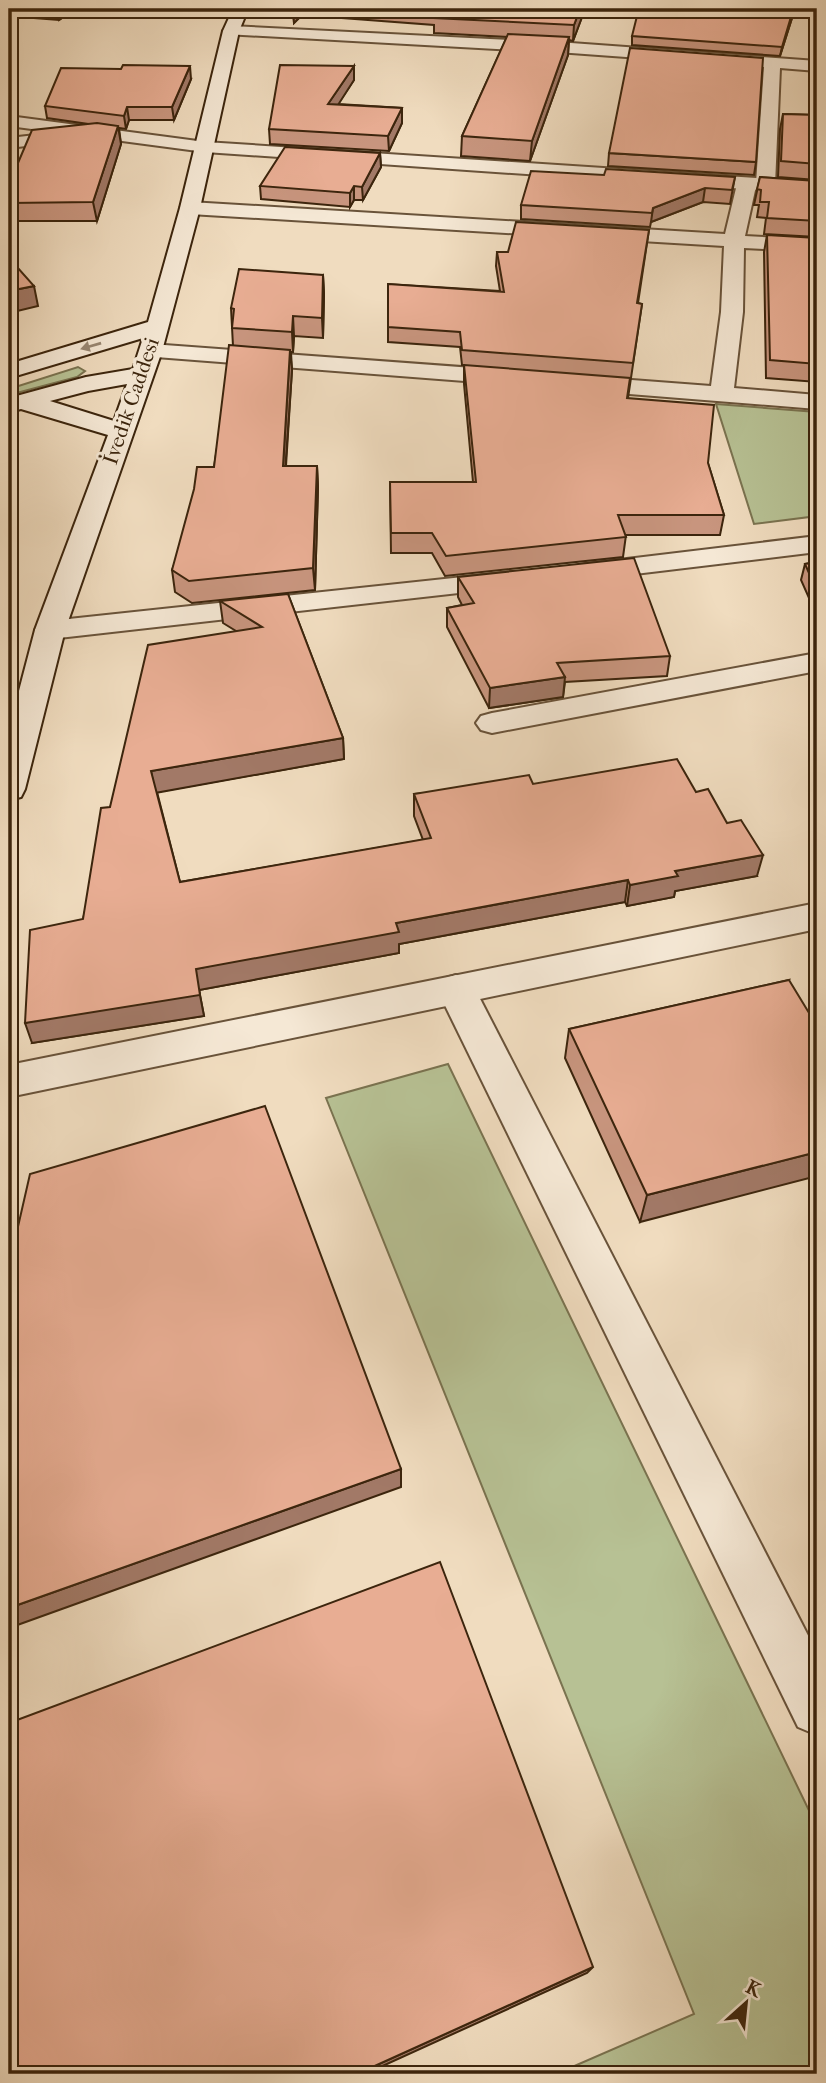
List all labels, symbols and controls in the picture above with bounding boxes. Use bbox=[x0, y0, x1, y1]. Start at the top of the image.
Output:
street label: İvedik Caddesi bbox=[98, 334, 164, 468]
one-way arrow bbox=[80, 342, 101, 352]
north arrow bbox=[710, 1968, 780, 2038]
text: K bbox=[742, 1976, 765, 2002]

